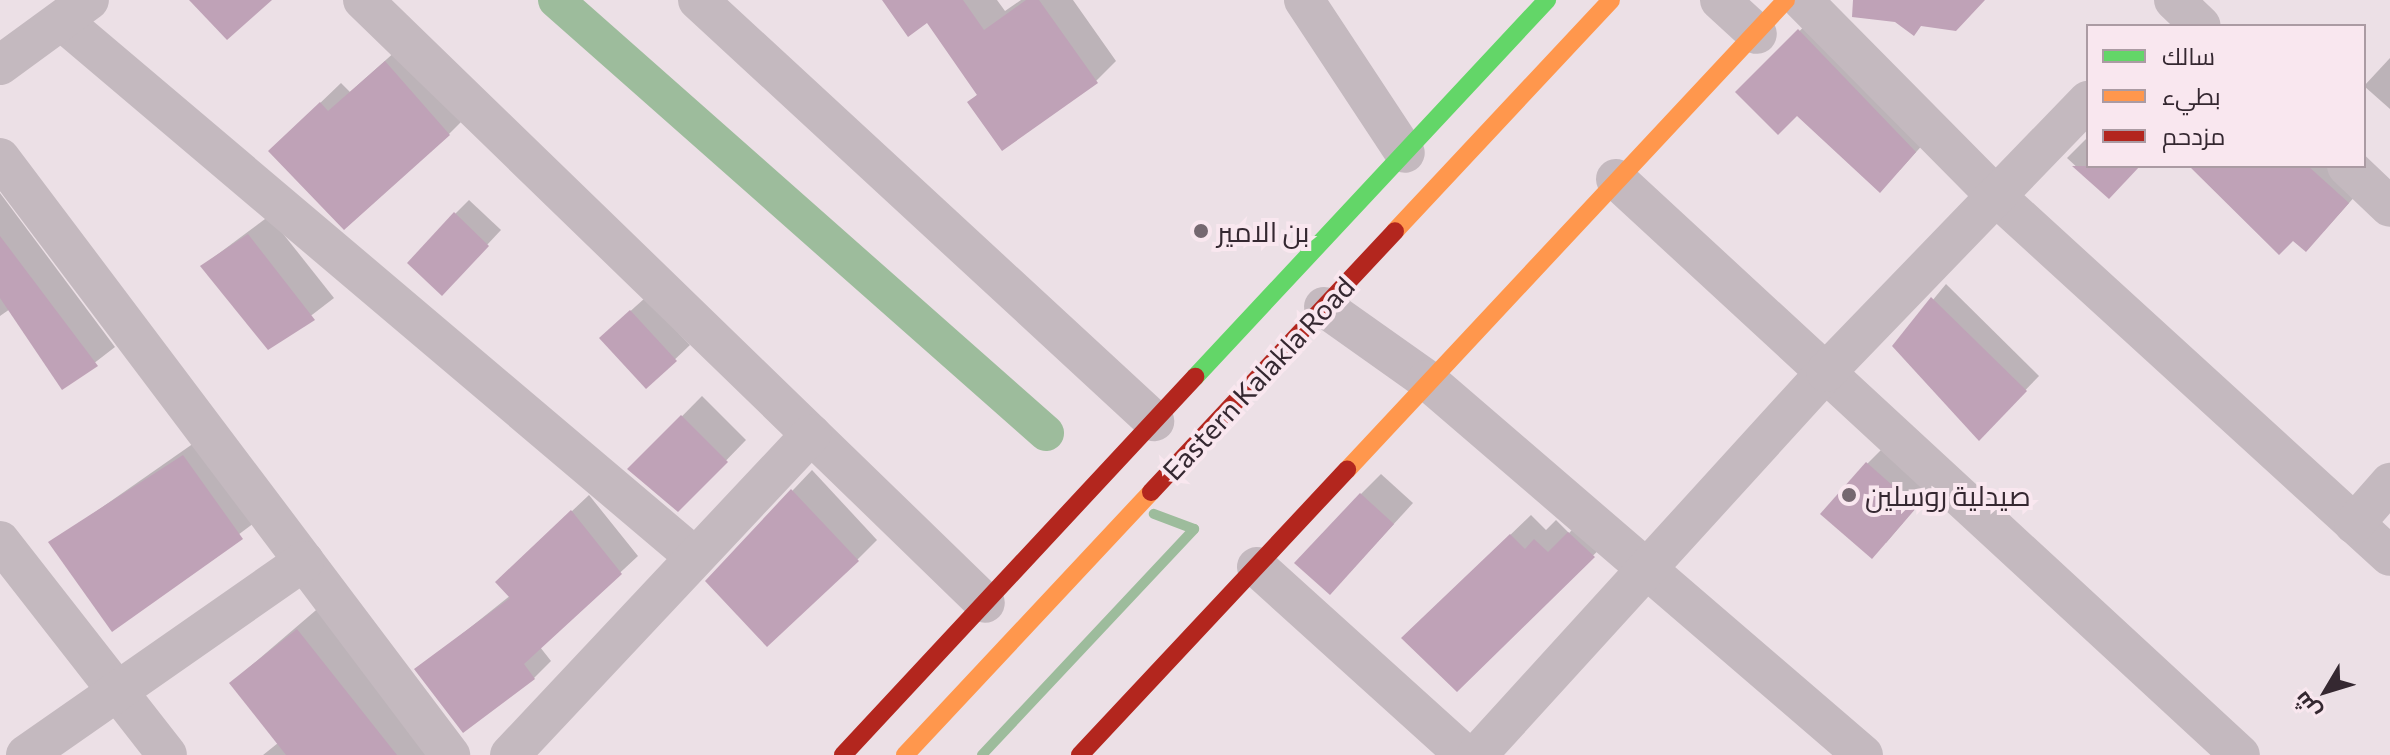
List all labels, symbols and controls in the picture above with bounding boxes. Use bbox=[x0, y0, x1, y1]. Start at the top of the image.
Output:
legend bbox=[2086, 24, 2366, 168]
text: سالك bbox=[2162, 41, 2215, 70]
text: بطيء bbox=[2162, 81, 2221, 110]
text: مزدحم bbox=[2162, 121, 2225, 150]
place label: بن الامير bbox=[1217, 214, 1310, 248]
marker: بن الامير bbox=[1192, 222, 1210, 240]
street label: Eastern Kalakla Road bbox=[1155, 269, 1361, 487]
place label: صيدلية روسلين bbox=[1865, 478, 2031, 512]
marker: صيدلية روسلين bbox=[1840, 486, 1858, 504]
north arrow bbox=[2286, 651, 2366, 731]
text: ش bbox=[2287, 687, 2326, 726]

